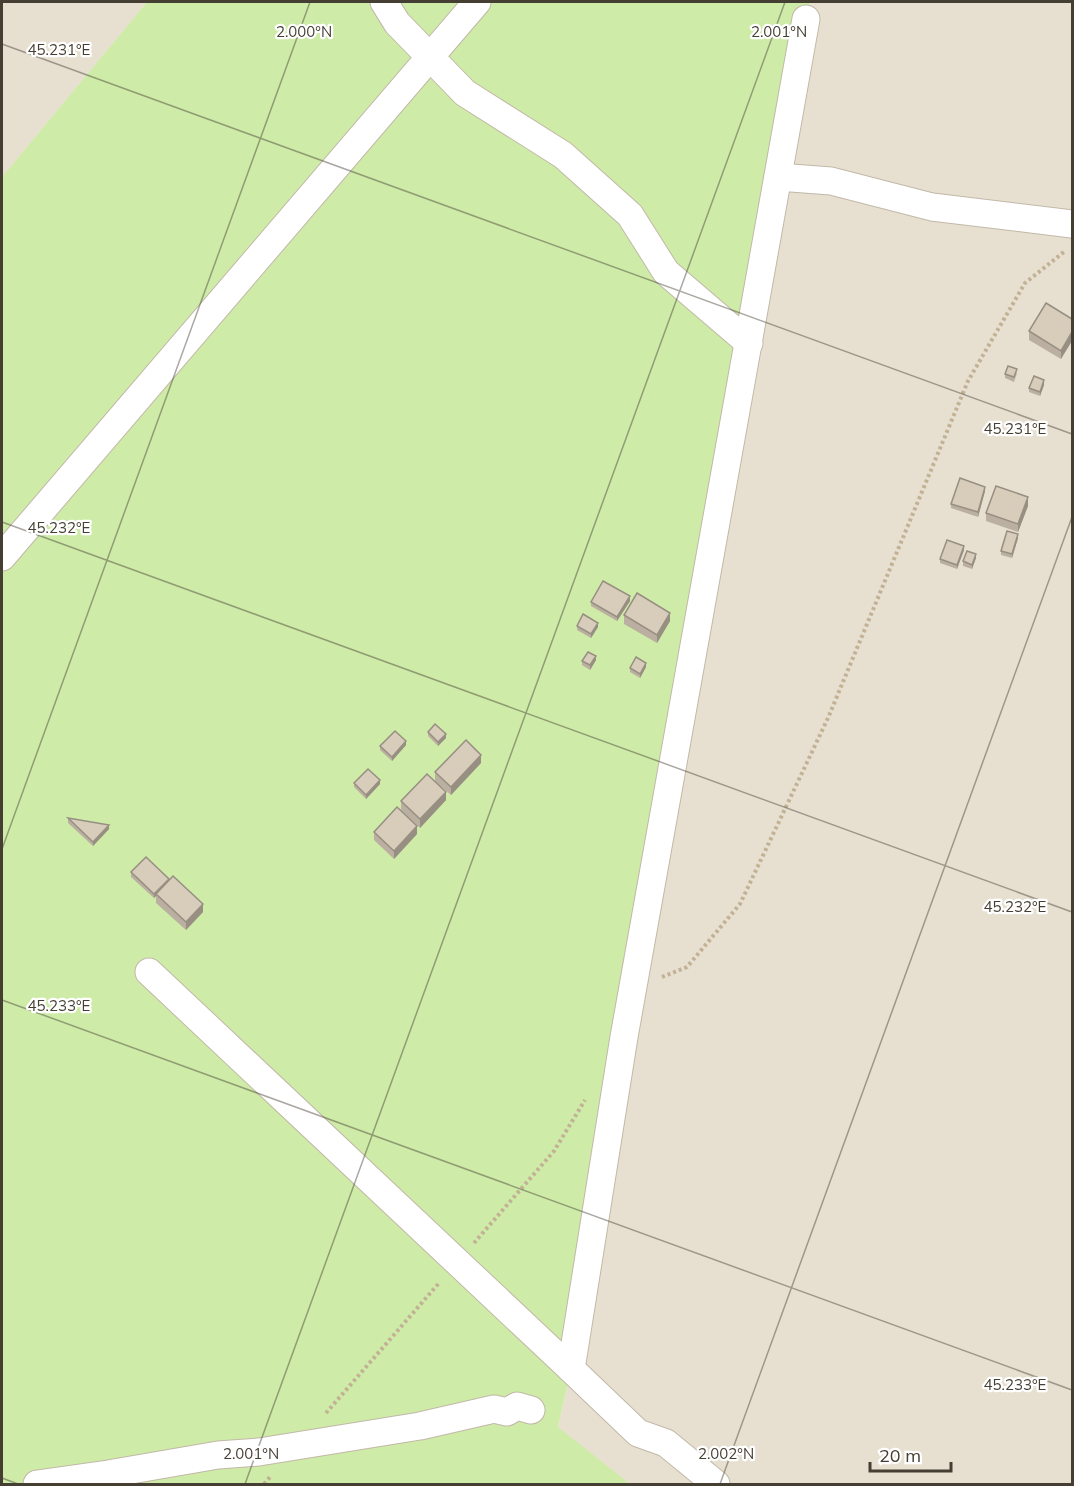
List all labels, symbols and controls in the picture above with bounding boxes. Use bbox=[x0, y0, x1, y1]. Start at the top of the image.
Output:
text: 2.000°N bbox=[276, 22, 332, 41]
text: 2.001°N bbox=[751, 22, 807, 41]
text: 45.231°E bbox=[28, 40, 91, 59]
text: 45.231°E bbox=[984, 419, 1047, 438]
text: 45.232°E bbox=[28, 518, 91, 537]
text: 45.232°E bbox=[984, 897, 1047, 916]
text: 45.233°E bbox=[28, 996, 91, 1015]
text: 45.233°E bbox=[984, 1375, 1047, 1394]
scale bar bbox=[870, 1435, 951, 1473]
text: 2.001°N bbox=[223, 1444, 279, 1463]
text: 2.002°N bbox=[698, 1444, 754, 1463]
text: 20 m bbox=[879, 1444, 921, 1467]

